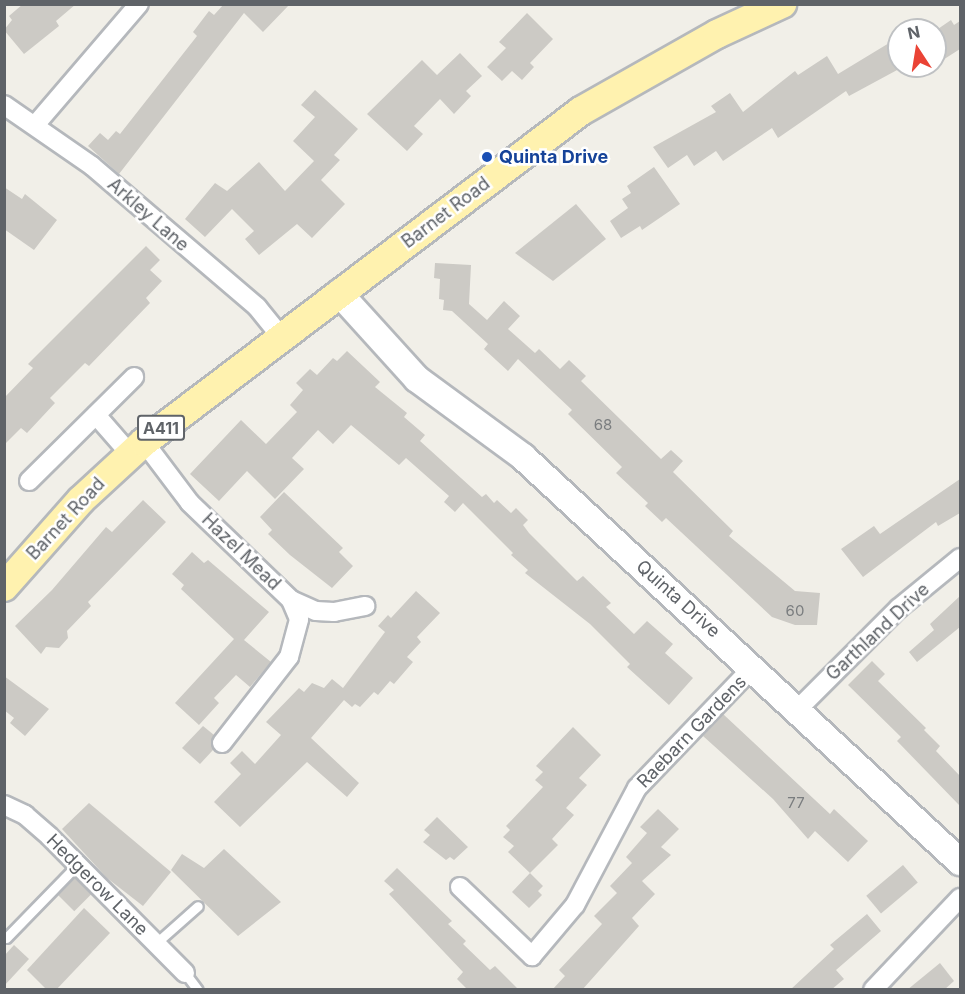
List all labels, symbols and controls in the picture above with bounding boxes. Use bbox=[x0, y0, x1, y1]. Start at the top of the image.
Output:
north arrow bbox=[887, 18, 947, 78]
text: N bbox=[906, 21, 922, 43]
place label: Quinta Drive bbox=[499, 146, 608, 168]
marker: Quinta Drive bbox=[480, 150, 494, 164]
street label: Barnet Road bbox=[398, 173, 494, 253]
street label: Arkley Lane bbox=[103, 174, 193, 256]
road number: A411 bbox=[137, 415, 185, 441]
house number: 68 bbox=[594, 416, 612, 434]
street label: Barnet Road bbox=[22, 473, 110, 565]
street label: Hazel Mead bbox=[197, 509, 285, 595]
street label: Quinta Drive bbox=[632, 556, 724, 642]
street label: Garthland Drive bbox=[822, 579, 934, 685]
house number: 60 bbox=[786, 602, 804, 620]
street label: Raebarn Gardens bbox=[633, 671, 751, 793]
house number: 77 bbox=[787, 794, 805, 812]
street label: Hedgerow Lane bbox=[42, 830, 152, 940]

